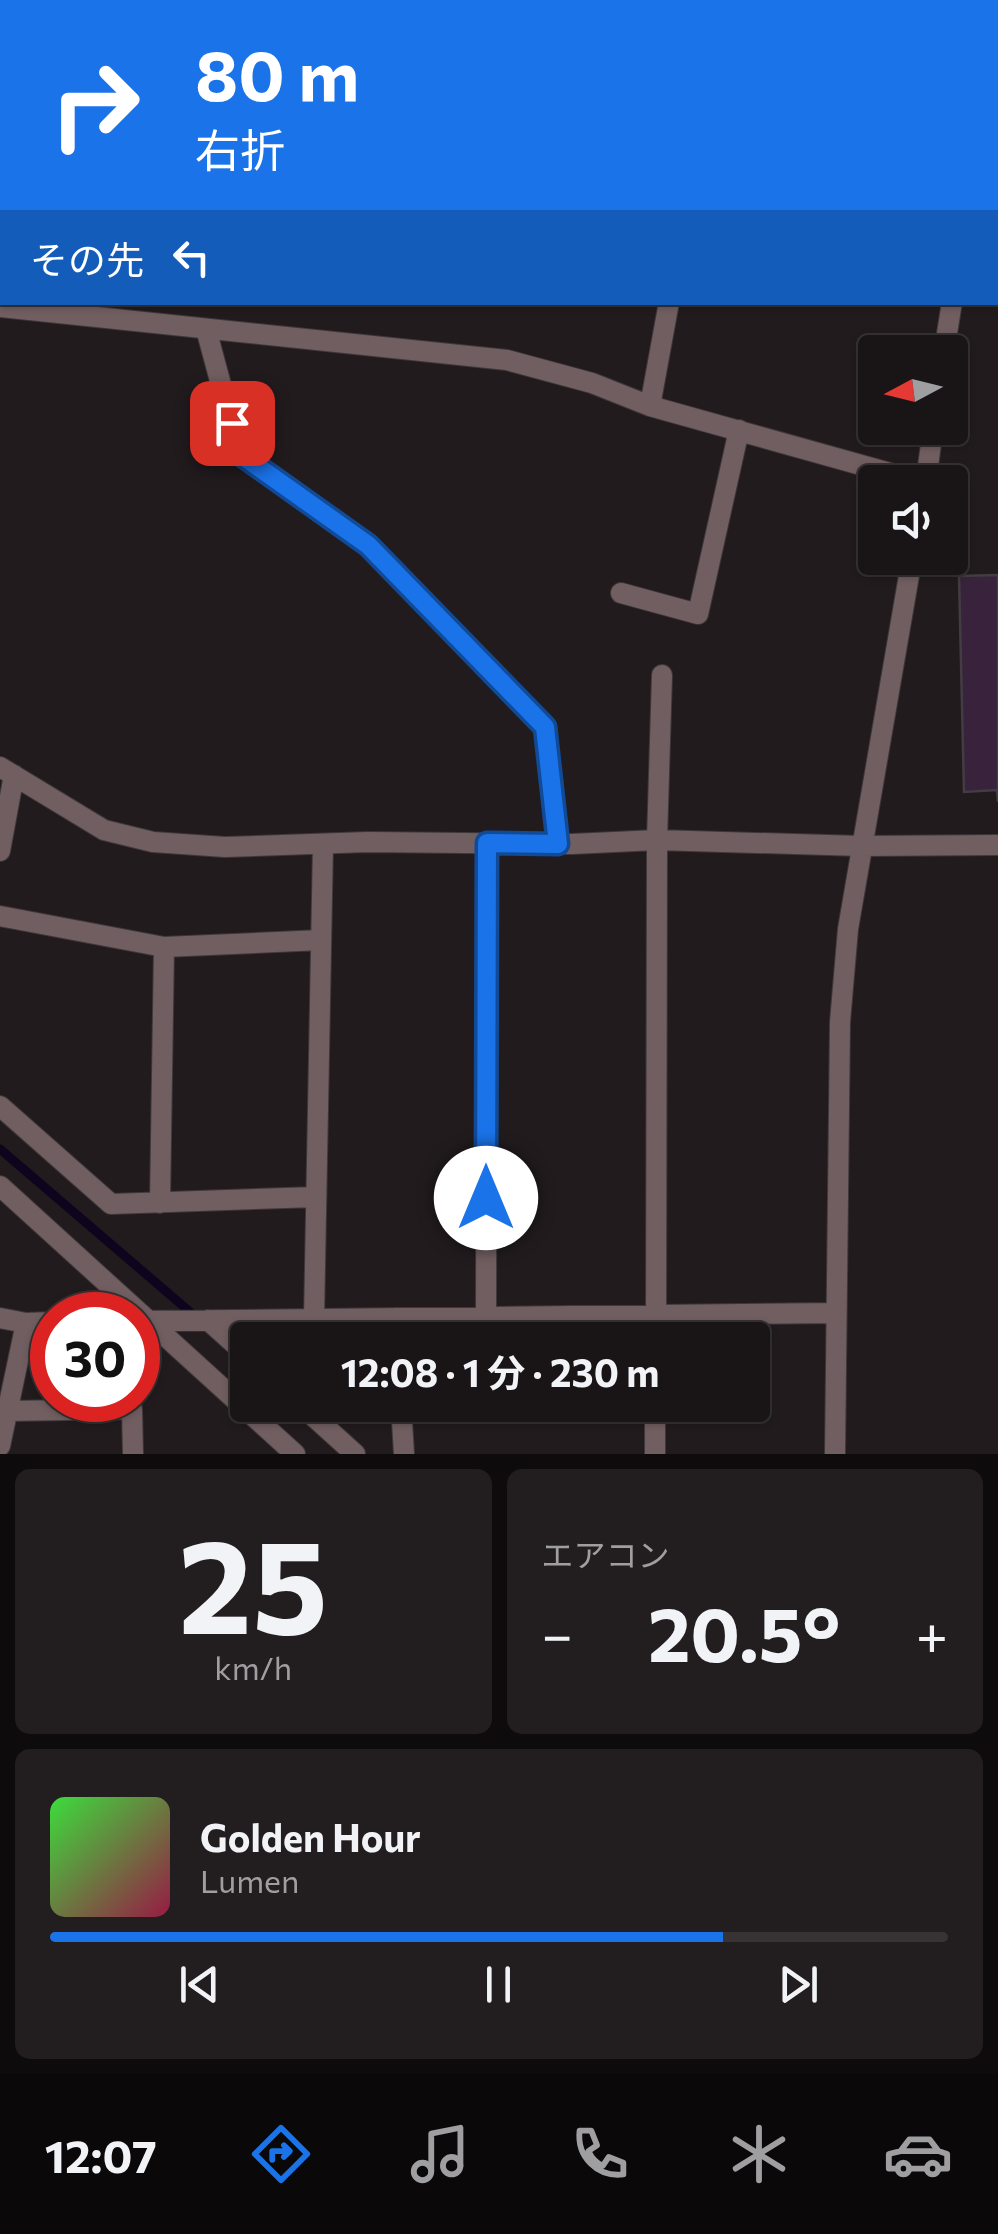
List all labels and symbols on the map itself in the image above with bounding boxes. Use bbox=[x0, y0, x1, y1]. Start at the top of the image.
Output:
north arrow bbox=[858, 335, 968, 445]
pin bbox=[190, 381, 275, 466]
position arrow bbox=[434, 1146, 538, 1250]
speed limit sign: 30 bbox=[30, 1292, 160, 1422]

